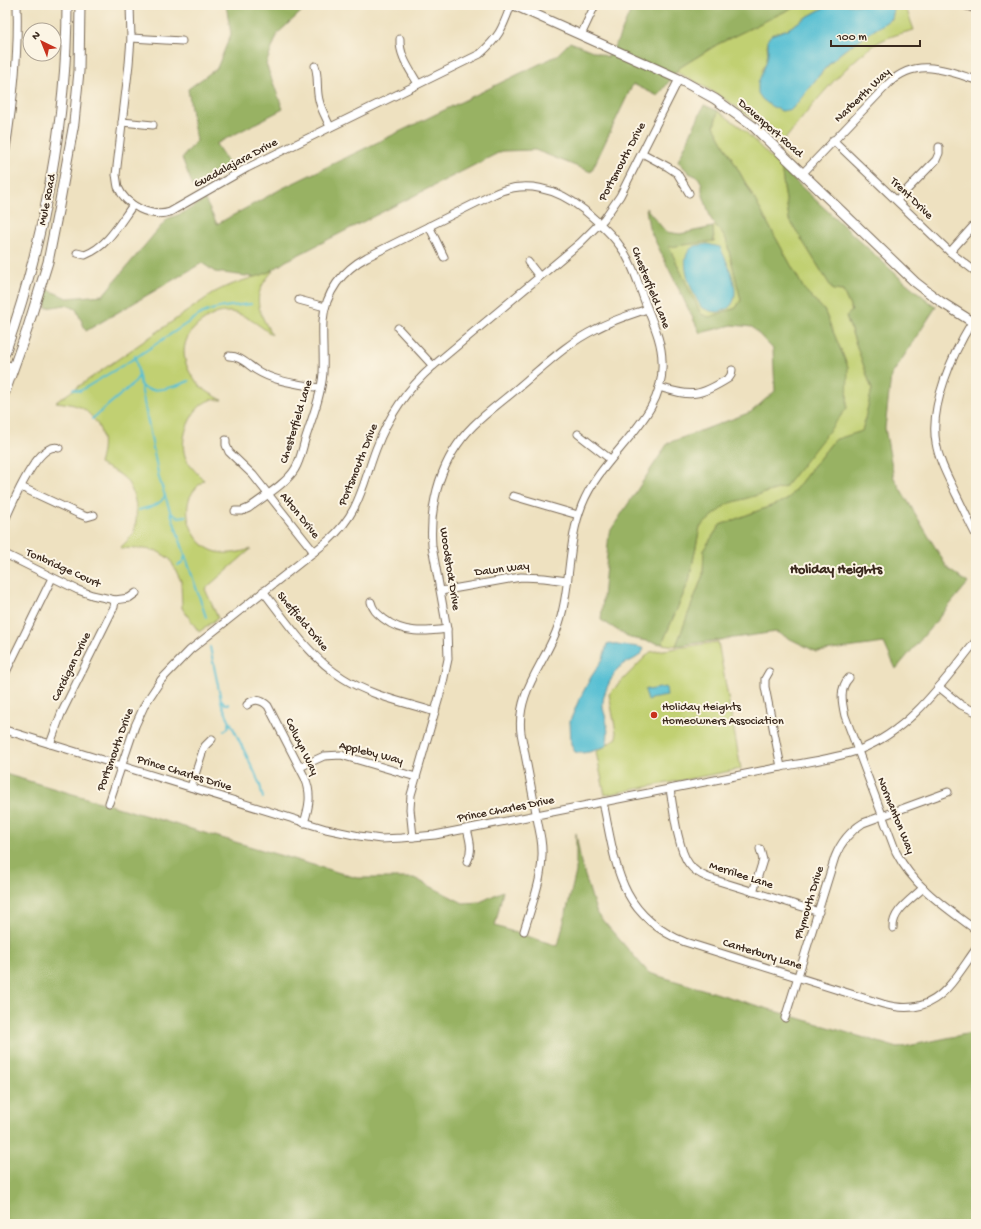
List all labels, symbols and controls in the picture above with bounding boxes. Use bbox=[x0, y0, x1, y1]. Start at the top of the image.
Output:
north arrow bbox=[22, 22, 62, 62]
scale bar bbox=[831, 22, 920, 48]
text: N bbox=[30, 29, 43, 43]
text: 100 m bbox=[836, 31, 867, 45]
street label: Narberth Way bbox=[832, 66, 894, 126]
street label: Davenport Road bbox=[734, 96, 806, 162]
street label: Portsmouth Drive bbox=[596, 120, 650, 205]
street label: Guadalajara Drive bbox=[192, 136, 281, 192]
street label: Mule Road bbox=[36, 172, 60, 227]
street label: Trent Drive bbox=[886, 174, 936, 224]
street label: Chesterfield Lane bbox=[627, 245, 673, 332]
street label: Chesterfield Lane bbox=[278, 378, 317, 466]
street label: Portsmouth Drive bbox=[336, 421, 382, 509]
street label: Alton Drive bbox=[276, 490, 322, 543]
street label: Woodstock Drive bbox=[436, 527, 463, 612]
street label: Tonbridge Court bbox=[23, 546, 103, 592]
street label: Dawn Way bbox=[473, 560, 530, 580]
district label: Holiday Heights bbox=[790, 562, 883, 579]
street label: Sheffield Drive bbox=[273, 590, 331, 655]
street label: Cardigan Drive bbox=[49, 629, 95, 704]
place label: Holiday Heights Homeowners Association bbox=[662, 701, 784, 729]
street label: Portsmouth Drive bbox=[94, 706, 138, 794]
marker: Holiday Heights Homeowners Association bbox=[649, 710, 659, 720]
street label: Colwyn Way bbox=[281, 716, 321, 778]
street label: Appleby Way bbox=[337, 739, 405, 769]
street label: Prince Charles Drive bbox=[134, 753, 234, 795]
street label: Normanton Way bbox=[873, 776, 917, 857]
street label: Prince Charles Drive bbox=[455, 794, 556, 826]
street label: Merrilee Lane bbox=[707, 859, 776, 893]
street label: Plymouth Drive bbox=[792, 864, 828, 942]
street label: Canterbury Lane bbox=[721, 936, 804, 974]

